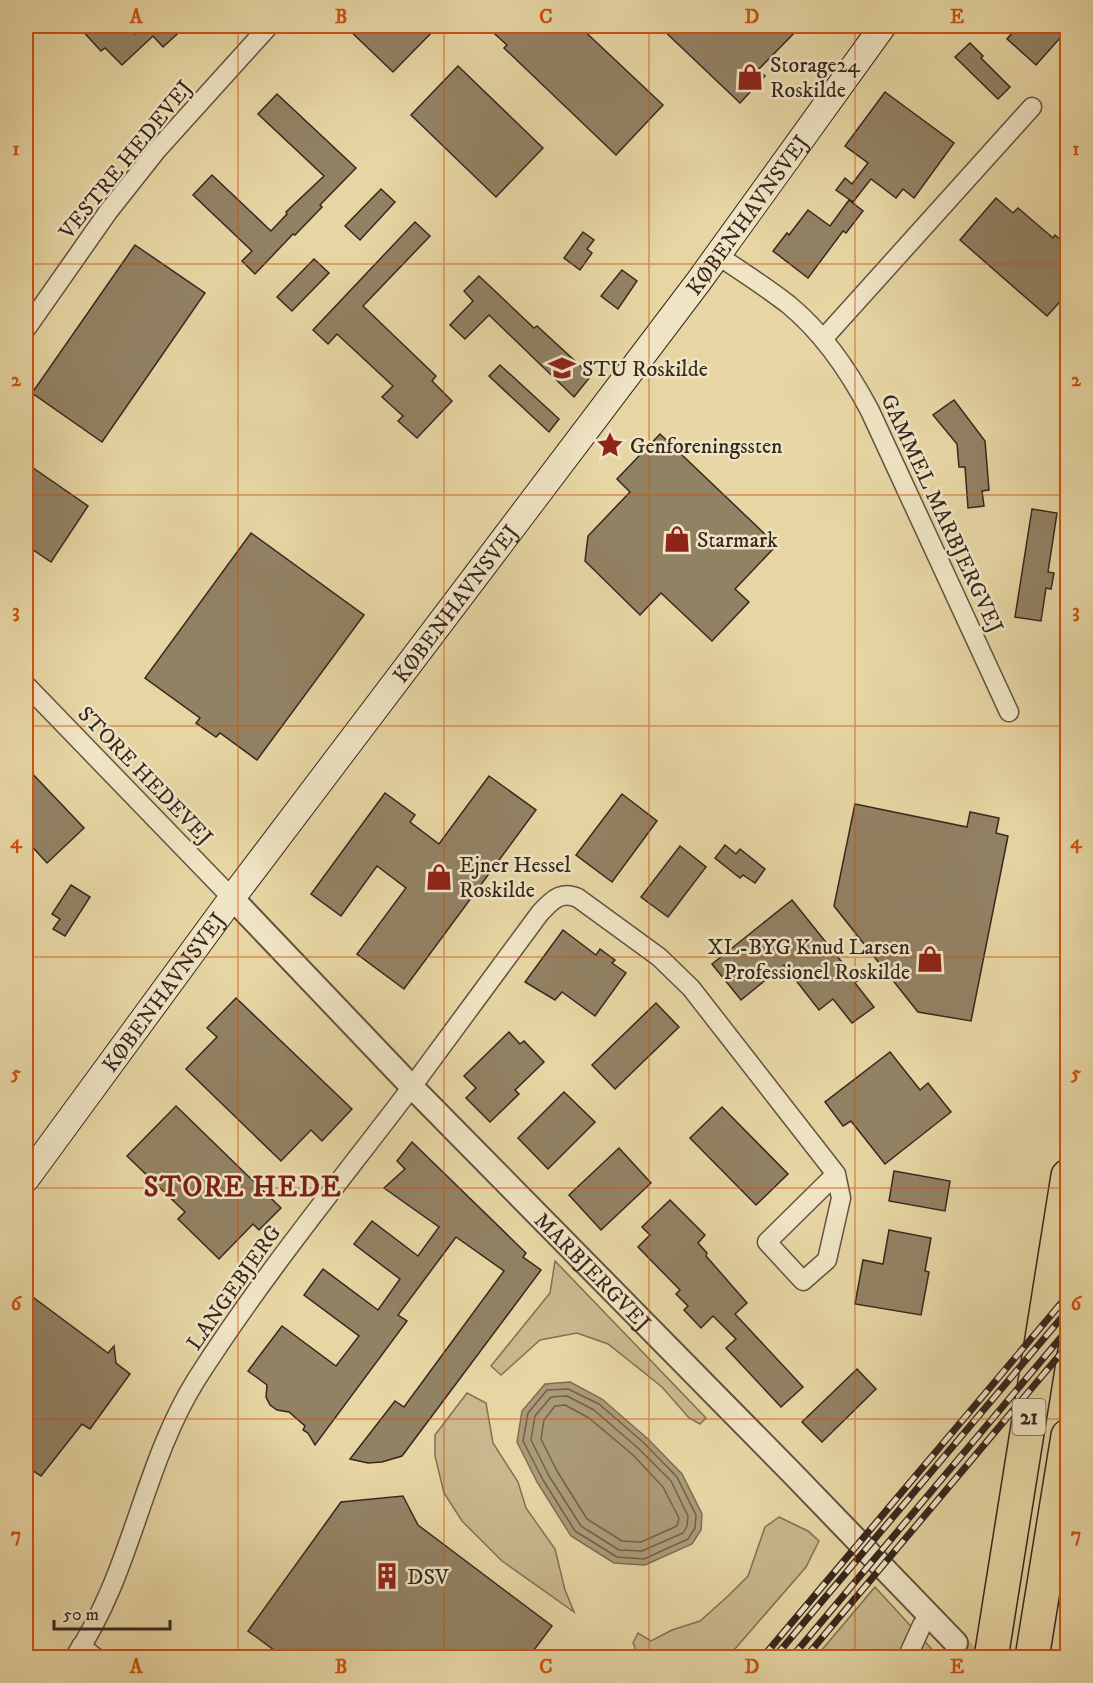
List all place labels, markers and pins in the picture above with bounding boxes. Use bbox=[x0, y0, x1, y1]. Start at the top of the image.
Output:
place label: Storage24 Roskilde bbox=[770, 52, 861, 104]
shop icon: Storage24 Roskilde bbox=[735, 62, 765, 92]
school or university icon: STU Roskilde bbox=[547, 353, 577, 383]
place label: STU Roskilde bbox=[582, 356, 708, 383]
place icon: Genforeningssten bbox=[595, 430, 625, 460]
place label: Genforeningssten bbox=[630, 433, 783, 460]
shop icon: Starmark bbox=[662, 524, 692, 554]
place label: Starmark bbox=[697, 527, 778, 554]
place label: Ejner Hessel Roskilde bbox=[459, 852, 571, 904]
shop icon: Ejner Hessel Roskilde bbox=[424, 862, 454, 892]
place label: XL-BYG Knud Larsen Professionel Roskilde bbox=[708, 934, 911, 986]
shop icon: XL-BYG Knud Larsen Professionel Roskilde bbox=[915, 944, 945, 974]
building icon: DSV bbox=[372, 1561, 402, 1591]
place label: DSV bbox=[407, 1564, 450, 1591]

